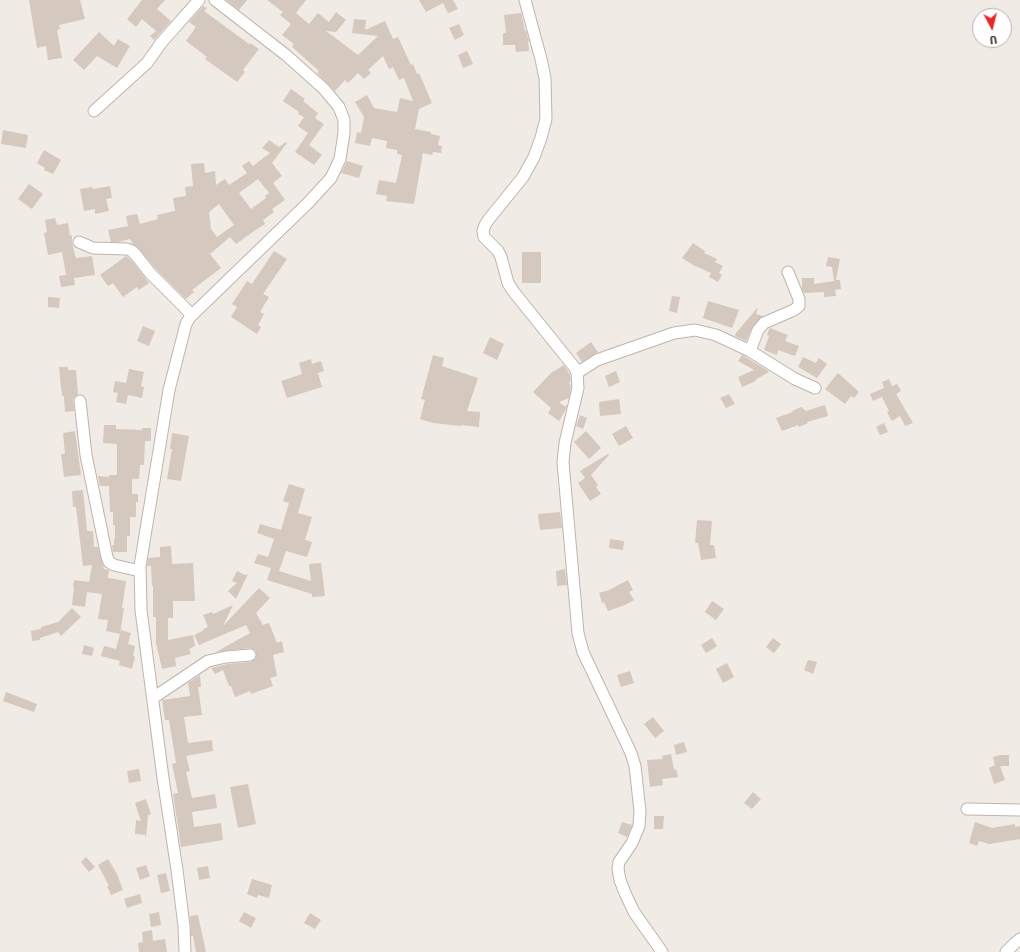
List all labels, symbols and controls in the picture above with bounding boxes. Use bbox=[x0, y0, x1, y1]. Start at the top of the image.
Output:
north arrow bbox=[972, 8, 1012, 48]
text: U bbox=[989, 33, 998, 46]

